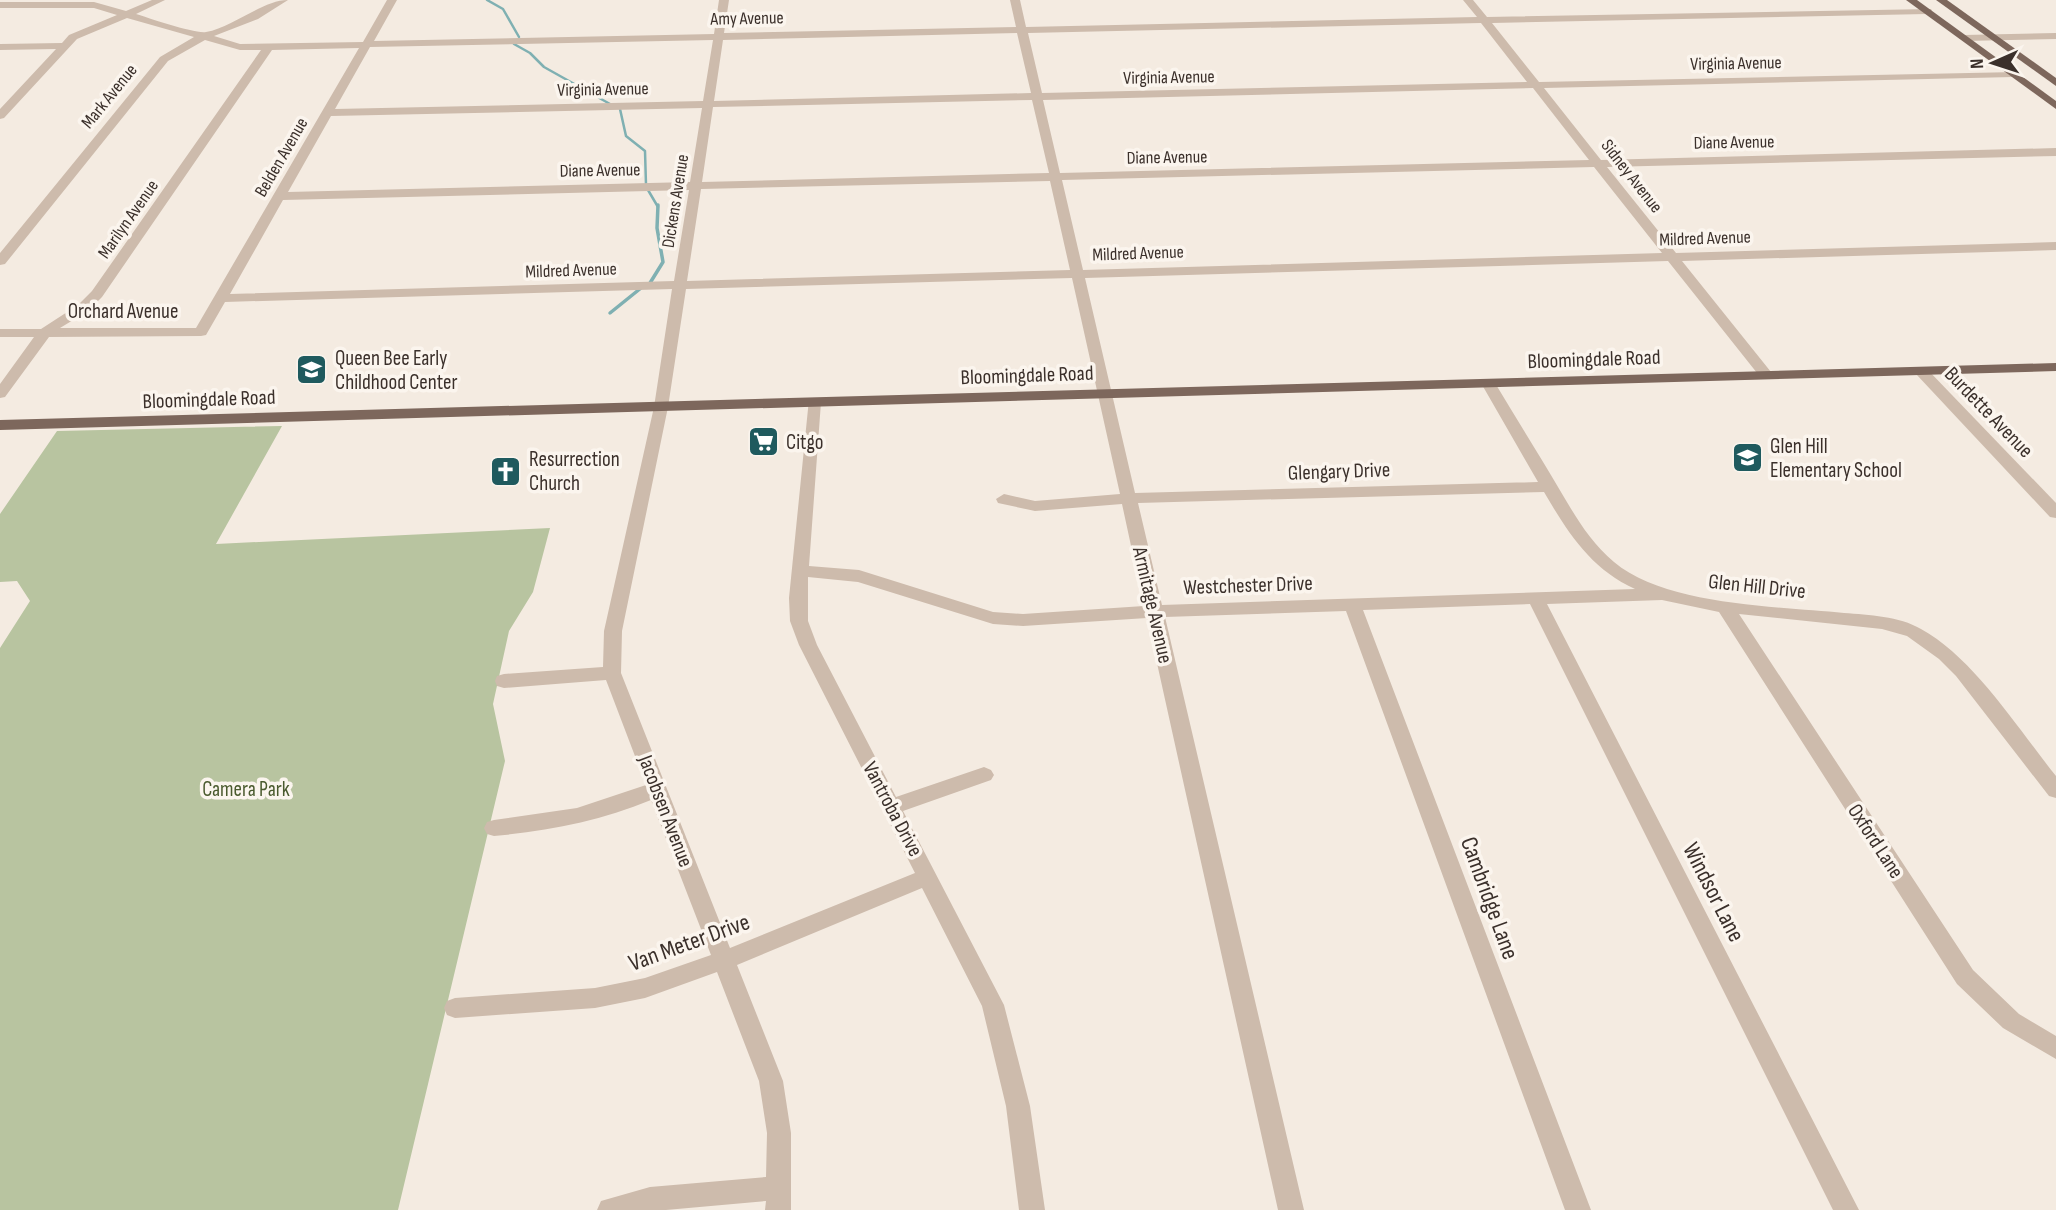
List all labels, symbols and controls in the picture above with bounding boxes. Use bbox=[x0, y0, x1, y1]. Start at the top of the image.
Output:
street label: Amy Avenue bbox=[709, 7, 784, 30]
north arrow bbox=[1958, 28, 2028, 98]
street label: Virginia Avenue bbox=[1690, 52, 1782, 75]
text: N bbox=[1966, 58, 1989, 69]
street label: Mark Avenue bbox=[77, 60, 142, 133]
street label: Virginia Avenue bbox=[1123, 66, 1215, 89]
street label: Virginia Avenue bbox=[557, 78, 649, 101]
street label: Belden Avenue bbox=[250, 114, 313, 201]
street label: Diane Avenue bbox=[1693, 131, 1775, 154]
street label: Sidney Avenue bbox=[1596, 135, 1667, 217]
street label: Diane Avenue bbox=[1126, 146, 1208, 169]
street label: Dickens Avenue bbox=[658, 153, 693, 249]
street label: Diane Avenue bbox=[559, 159, 641, 182]
street label: Marilyn Avenue bbox=[94, 176, 163, 263]
street label: Mildred Avenue bbox=[1659, 226, 1751, 251]
street label: Mildred Avenue bbox=[1092, 241, 1184, 266]
street label: Mildred Avenue bbox=[525, 258, 617, 283]
street label: Orchard Avenue bbox=[68, 299, 178, 324]
street label: Bloomingdale Road bbox=[1527, 345, 1661, 374]
place label: Queen Bee Early Childhood Center bbox=[335, 346, 458, 395]
school or university icon: Queen Bee Early Childhood Center bbox=[295, 353, 329, 387]
street label: Bloomingdale Road bbox=[960, 361, 1094, 390]
street label: Burdette Avenue bbox=[1939, 362, 2038, 463]
street label: Bloomingdale Road bbox=[142, 385, 276, 414]
supermarket icon: Citgo bbox=[746, 425, 780, 459]
place label: Citgo bbox=[786, 430, 824, 455]
place label: Glen Hill Elementary School bbox=[1770, 434, 1902, 483]
school or university icon: Glen Hill Elementary School bbox=[1730, 441, 1764, 475]
place label: Resurrection Church bbox=[529, 447, 620, 496]
church icon: Resurrection Church bbox=[489, 454, 523, 488]
street label: Glengary Drive bbox=[1287, 457, 1391, 486]
street label: Armitage Avenue bbox=[1127, 544, 1178, 666]
street label: Glen Hill Drive bbox=[1707, 569, 1807, 604]
street label: Westchester Drive bbox=[1183, 571, 1313, 600]
street label: Jacobsen Avenue bbox=[632, 751, 698, 871]
street label: Vantroba Drive bbox=[857, 758, 928, 861]
park label: Camera Park bbox=[202, 777, 290, 802]
street label: Oxford Lane bbox=[1842, 799, 1909, 883]
street label: Cambridge Lane bbox=[1454, 833, 1525, 963]
street label: Windsor Lane bbox=[1676, 838, 1751, 947]
street label: Van Meter Drive bbox=[625, 907, 754, 978]

